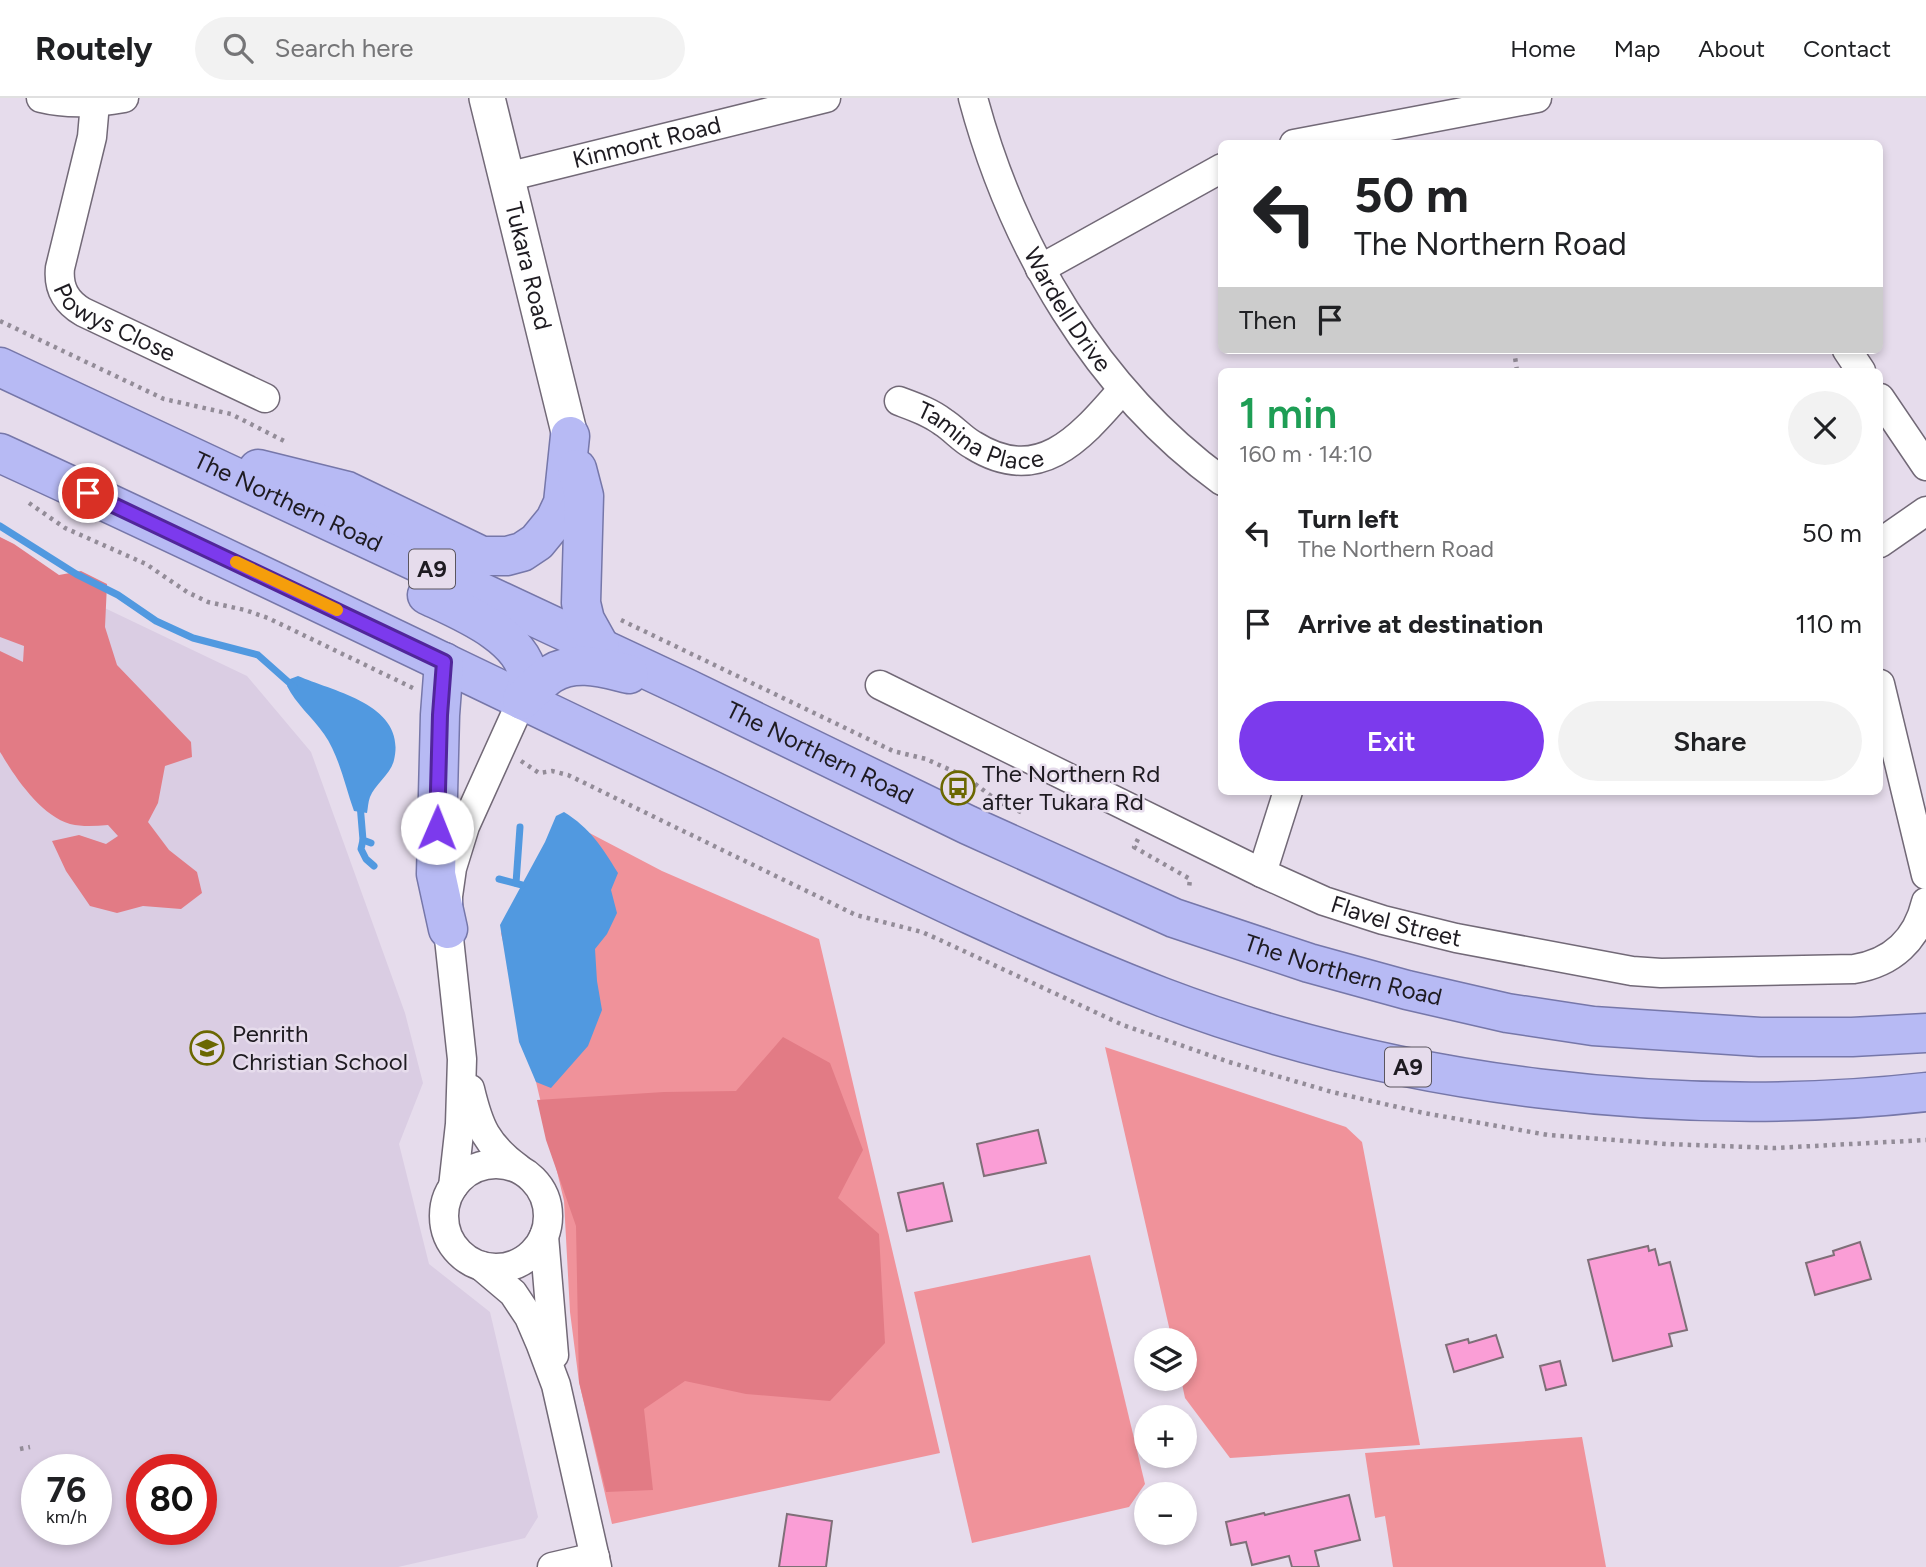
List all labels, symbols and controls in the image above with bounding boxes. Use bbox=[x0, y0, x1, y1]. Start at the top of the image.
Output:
search box bbox=[195, 17, 685, 80]
text: Routely bbox=[35, 29, 153, 68]
icon: search bbox=[219, 29, 257, 67]
text: Search here bbox=[275, 32, 414, 64]
text: Home bbox=[1510, 34, 1576, 63]
text: Map bbox=[1614, 34, 1660, 63]
text: About bbox=[1698, 34, 1765, 63]
text: Contact bbox=[1803, 34, 1891, 63]
street label: Kinmont Road bbox=[570, 110, 724, 174]
text: 50 m bbox=[1354, 165, 1469, 224]
icon: left bbox=[1239, 168, 1330, 259]
street label: Tukara Road bbox=[499, 199, 558, 333]
text: The Northern Road bbox=[1354, 225, 1627, 263]
street label: Wardell Drive bbox=[1018, 242, 1118, 377]
street label: Powys Close bbox=[48, 279, 180, 368]
icon: arrive bbox=[1311, 301, 1349, 339]
text: Then bbox=[1239, 304, 1297, 336]
text: 1 min bbox=[1239, 388, 1337, 439]
button: close bbox=[1788, 391, 1862, 465]
street label: Tamina Place bbox=[913, 395, 1047, 475]
text: 160 m · 14:10 bbox=[1239, 440, 1373, 468]
street label: The Northern Road bbox=[189, 445, 387, 558]
pin bbox=[58, 463, 118, 523]
icon: arrive bbox=[69, 474, 107, 512]
text: Turn left bbox=[1298, 503, 1399, 535]
icon: left bbox=[1239, 514, 1277, 552]
text: 50 m bbox=[1802, 517, 1862, 549]
text: The Northern Road bbox=[1298, 535, 1494, 563]
road number: A9 bbox=[409, 550, 455, 589]
icon: arrive bbox=[1239, 605, 1277, 643]
text: Arrive at destination bbox=[1298, 608, 1543, 640]
text: 110 m bbox=[1795, 608, 1862, 640]
street label: The Northern Road bbox=[722, 695, 918, 810]
button: Exit bbox=[1239, 701, 1544, 781]
button: Share bbox=[1558, 701, 1862, 781]
place label: The Northern Rd after Tukara Rd bbox=[982, 759, 1160, 816]
bus stop icon: The Northern Rd after Tukara Rd bbox=[939, 769, 977, 807]
position arrow bbox=[400, 791, 474, 865]
street label: Flavel Street bbox=[1327, 889, 1464, 953]
street label: The Northern Road bbox=[1240, 927, 1445, 1012]
place label: Penrith Christian School bbox=[232, 1019, 408, 1076]
school or university icon: Penrith Christian School bbox=[188, 1029, 226, 1067]
road number: A9 bbox=[1385, 1048, 1431, 1086]
map controls bbox=[1134, 1328, 1197, 1545]
button: layers bbox=[1134, 1328, 1197, 1391]
button: + bbox=[1134, 1405, 1197, 1468]
speed limit sign: 80 bbox=[126, 1454, 217, 1545]
text: 76 bbox=[47, 1469, 86, 1511]
button: − bbox=[1134, 1482, 1197, 1545]
text: km/h bbox=[46, 1506, 87, 1528]

